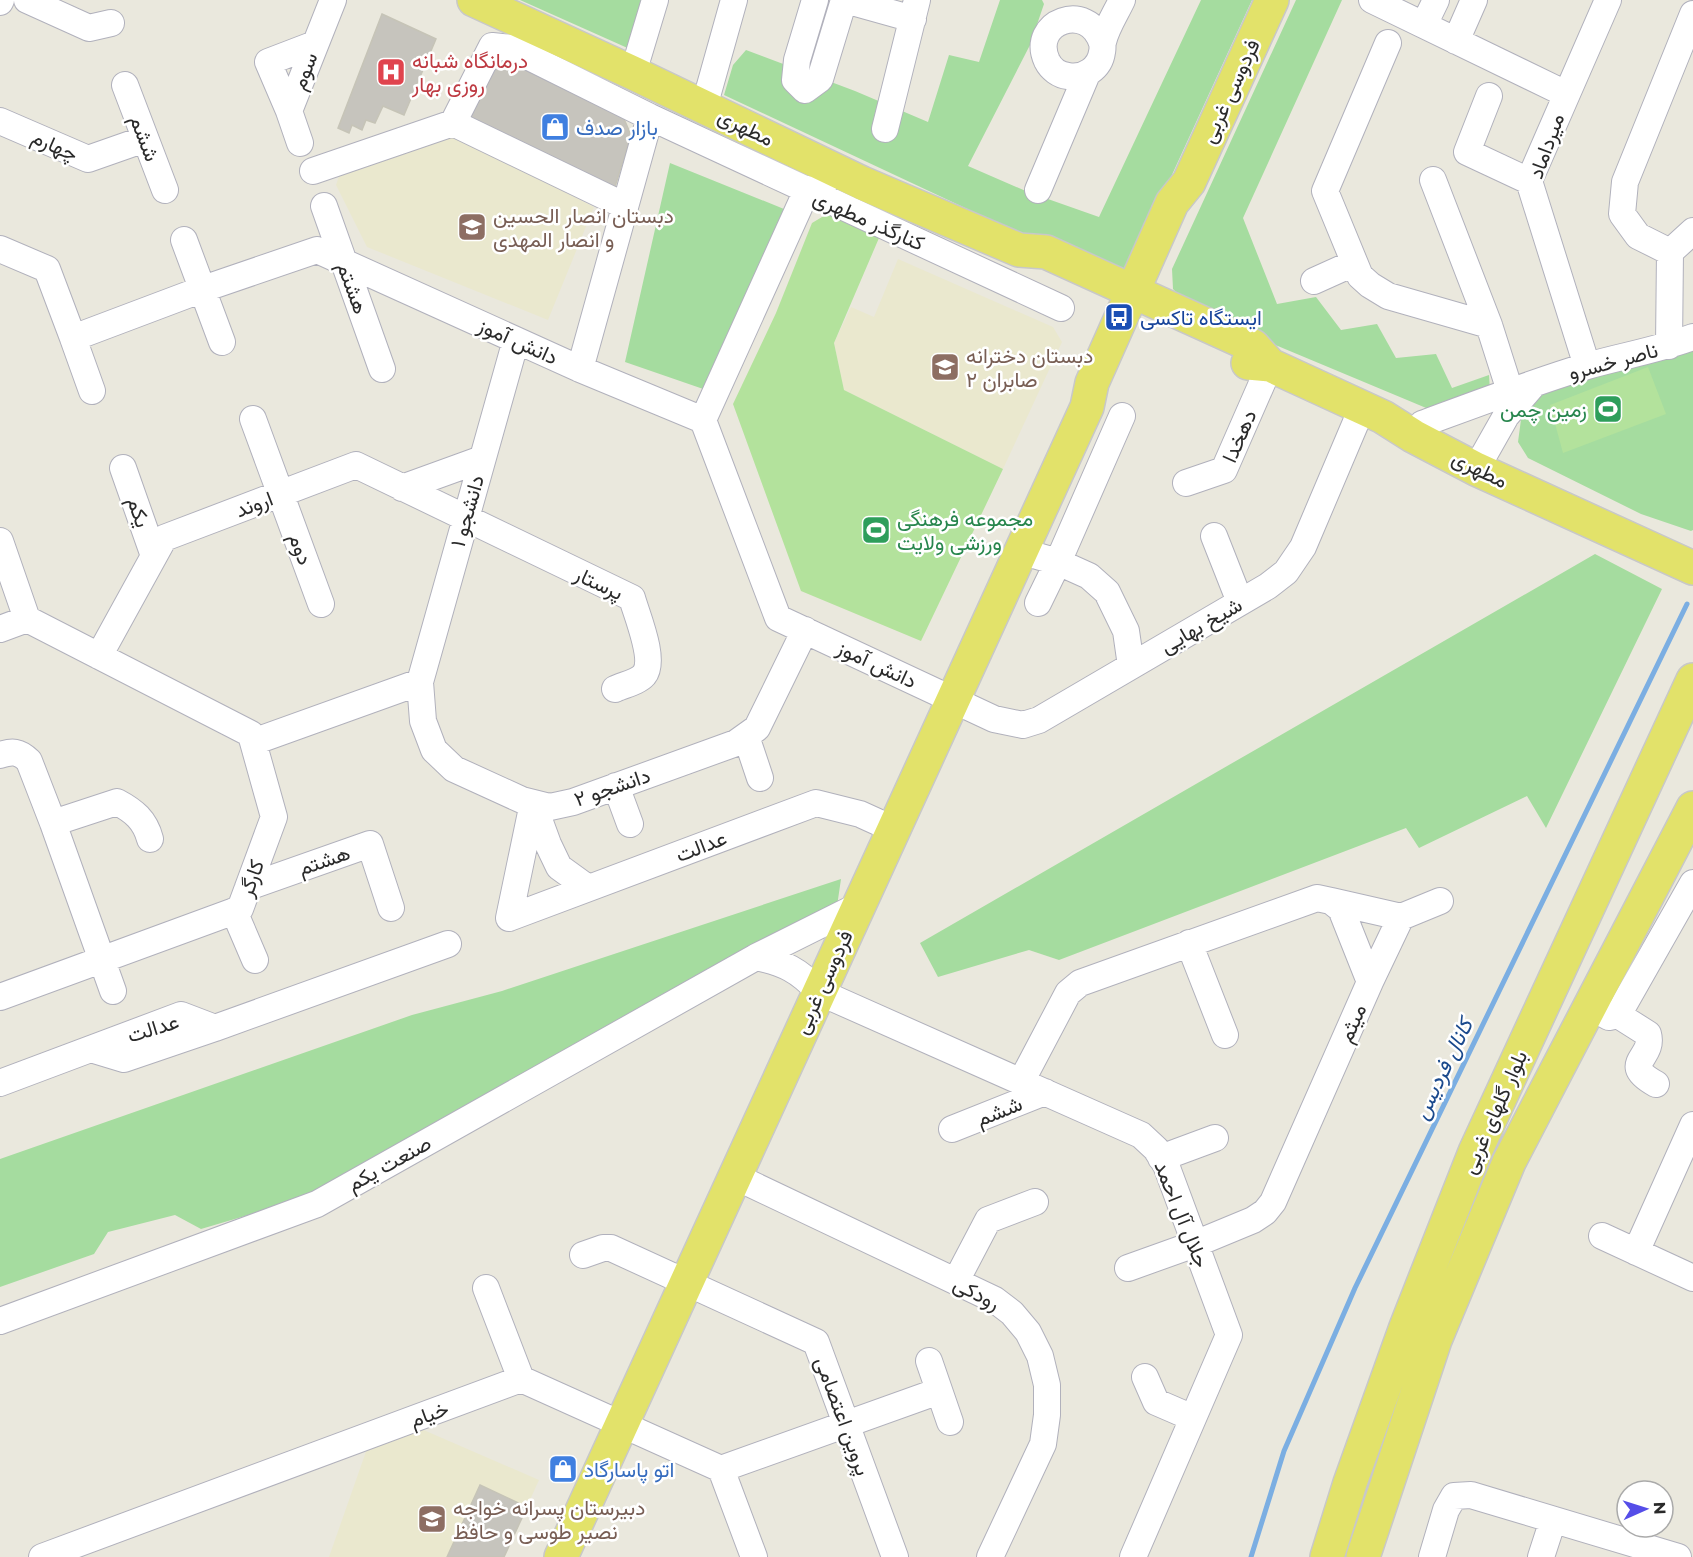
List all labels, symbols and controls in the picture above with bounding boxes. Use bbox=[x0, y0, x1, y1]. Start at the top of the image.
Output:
street label: فردوسی غربی bbox=[1195, 35, 1266, 147]
place label: درمانگاه شبانه روزی بهار bbox=[411, 48, 528, 98]
street label: سوم bbox=[285, 49, 324, 94]
hospital icon: درمانگاه شبانه روزی بهار bbox=[375, 56, 407, 88]
street label: مطهری bbox=[714, 103, 778, 152]
street label: میرداماد bbox=[1523, 110, 1570, 182]
street label: ششم bbox=[123, 111, 165, 165]
shop icon: بازار صدف bbox=[539, 111, 571, 143]
place label: بازار صدف bbox=[576, 115, 658, 141]
street label: چهارم bbox=[27, 124, 82, 168]
street label: کنارگذر مطهری bbox=[809, 184, 928, 257]
place label: دبستان انصار الحسین و انصار المهدی bbox=[493, 203, 674, 253]
school or university icon: دبستان انصار الحسین و انصار المهدی bbox=[456, 211, 488, 243]
street label: هشتم bbox=[330, 259, 374, 318]
bus stop icon: ایستگاه تاکسی bbox=[1103, 301, 1135, 333]
place label: ایستگاه تاکسی bbox=[1140, 305, 1262, 330]
street label: دانش آموز bbox=[473, 312, 562, 371]
street label: ناصر خسرو bbox=[1566, 337, 1661, 386]
place label: دبستان دخترانه صابران ۲ bbox=[966, 343, 1093, 393]
school or university icon: دبستان دخترانه صابران ۲ bbox=[929, 351, 961, 383]
sports icon: زمین چمن bbox=[1592, 393, 1624, 425]
place label: زمین چمن bbox=[1500, 397, 1587, 424]
street label: دهخدا bbox=[1216, 406, 1262, 466]
street label: مطهری bbox=[1448, 445, 1512, 494]
street label: دانشجو ۱ bbox=[445, 472, 490, 550]
street label: اروند bbox=[232, 485, 277, 523]
street label: یکم bbox=[120, 493, 156, 531]
place label: مجموعه فرهنگی ورزشی ولایت bbox=[897, 506, 1033, 556]
sports icon: مجموعه فرهنگی ورزشی ولایت bbox=[860, 514, 892, 546]
street label: دوم bbox=[282, 530, 318, 569]
street label: پرستار bbox=[569, 560, 627, 607]
street label: شیخ بهایی bbox=[1156, 592, 1247, 660]
street label: دانش آموز bbox=[832, 634, 921, 694]
street label: دانشجو ۲ bbox=[571, 762, 654, 813]
street label: عدالت bbox=[672, 825, 730, 867]
street label: هشتم bbox=[295, 840, 354, 882]
street label: کارگر bbox=[232, 856, 270, 901]
street label: فردوسی غربی bbox=[788, 926, 859, 1038]
street label: میثم bbox=[1333, 1000, 1373, 1047]
street label: عدالت bbox=[124, 1008, 182, 1048]
water label: کانال فردیس bbox=[1407, 1011, 1480, 1124]
street label: بلوار گلهای غربی bbox=[1456, 1046, 1533, 1178]
street label: ششم bbox=[972, 1090, 1027, 1133]
street label: صنعت یکم bbox=[343, 1130, 436, 1198]
street label: جلال آل احمد bbox=[1149, 1157, 1215, 1271]
street label: رودکی bbox=[949, 1270, 1004, 1316]
street label: پروین اعتصامی bbox=[808, 1353, 876, 1479]
street label: خیام bbox=[406, 1395, 453, 1434]
shop icon: اتو پاسارگاد bbox=[547, 1453, 579, 1485]
place label: اتو پاسارگاد bbox=[584, 1457, 674, 1484]
north arrow bbox=[1615, 1479, 1675, 1539]
place label: دبیرستان پسرانه خواجه نصیر طوسی و حافظ bbox=[453, 1495, 645, 1545]
text: N bbox=[1650, 1501, 1669, 1515]
school or university icon: دبیرستان پسرانه خواجه نصیر طوسی و حافظ bbox=[416, 1503, 448, 1535]

